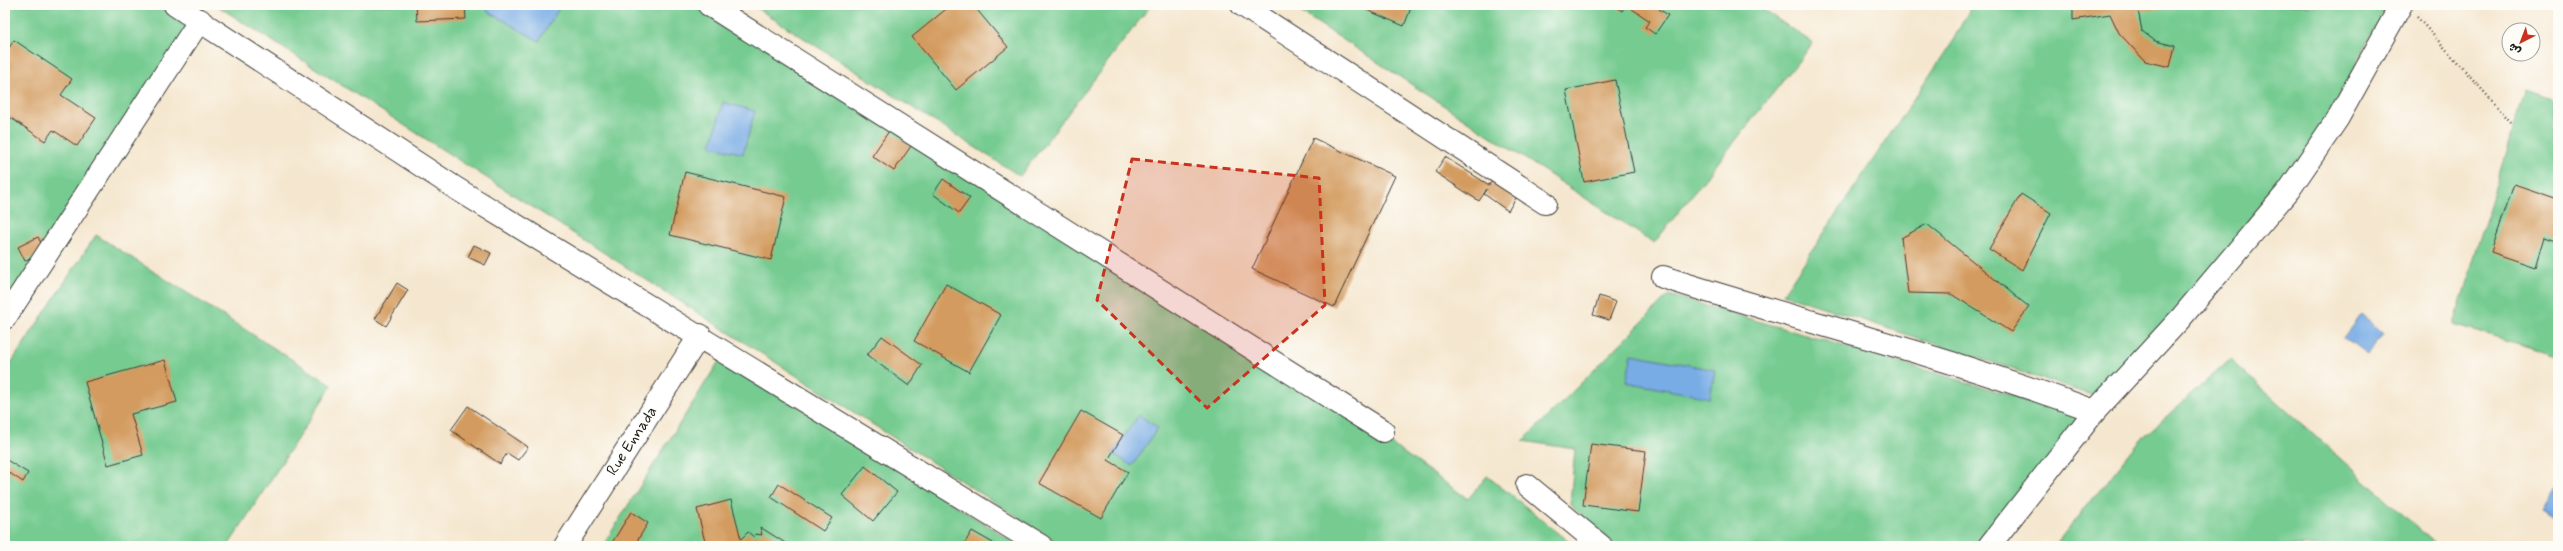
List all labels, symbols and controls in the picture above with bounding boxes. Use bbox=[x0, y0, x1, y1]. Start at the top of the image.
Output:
north arrow bbox=[2501, 22, 2541, 62]
text: ش bbox=[2506, 39, 2524, 58]
street label: Rue Ennada bbox=[602, 402, 662, 480]

